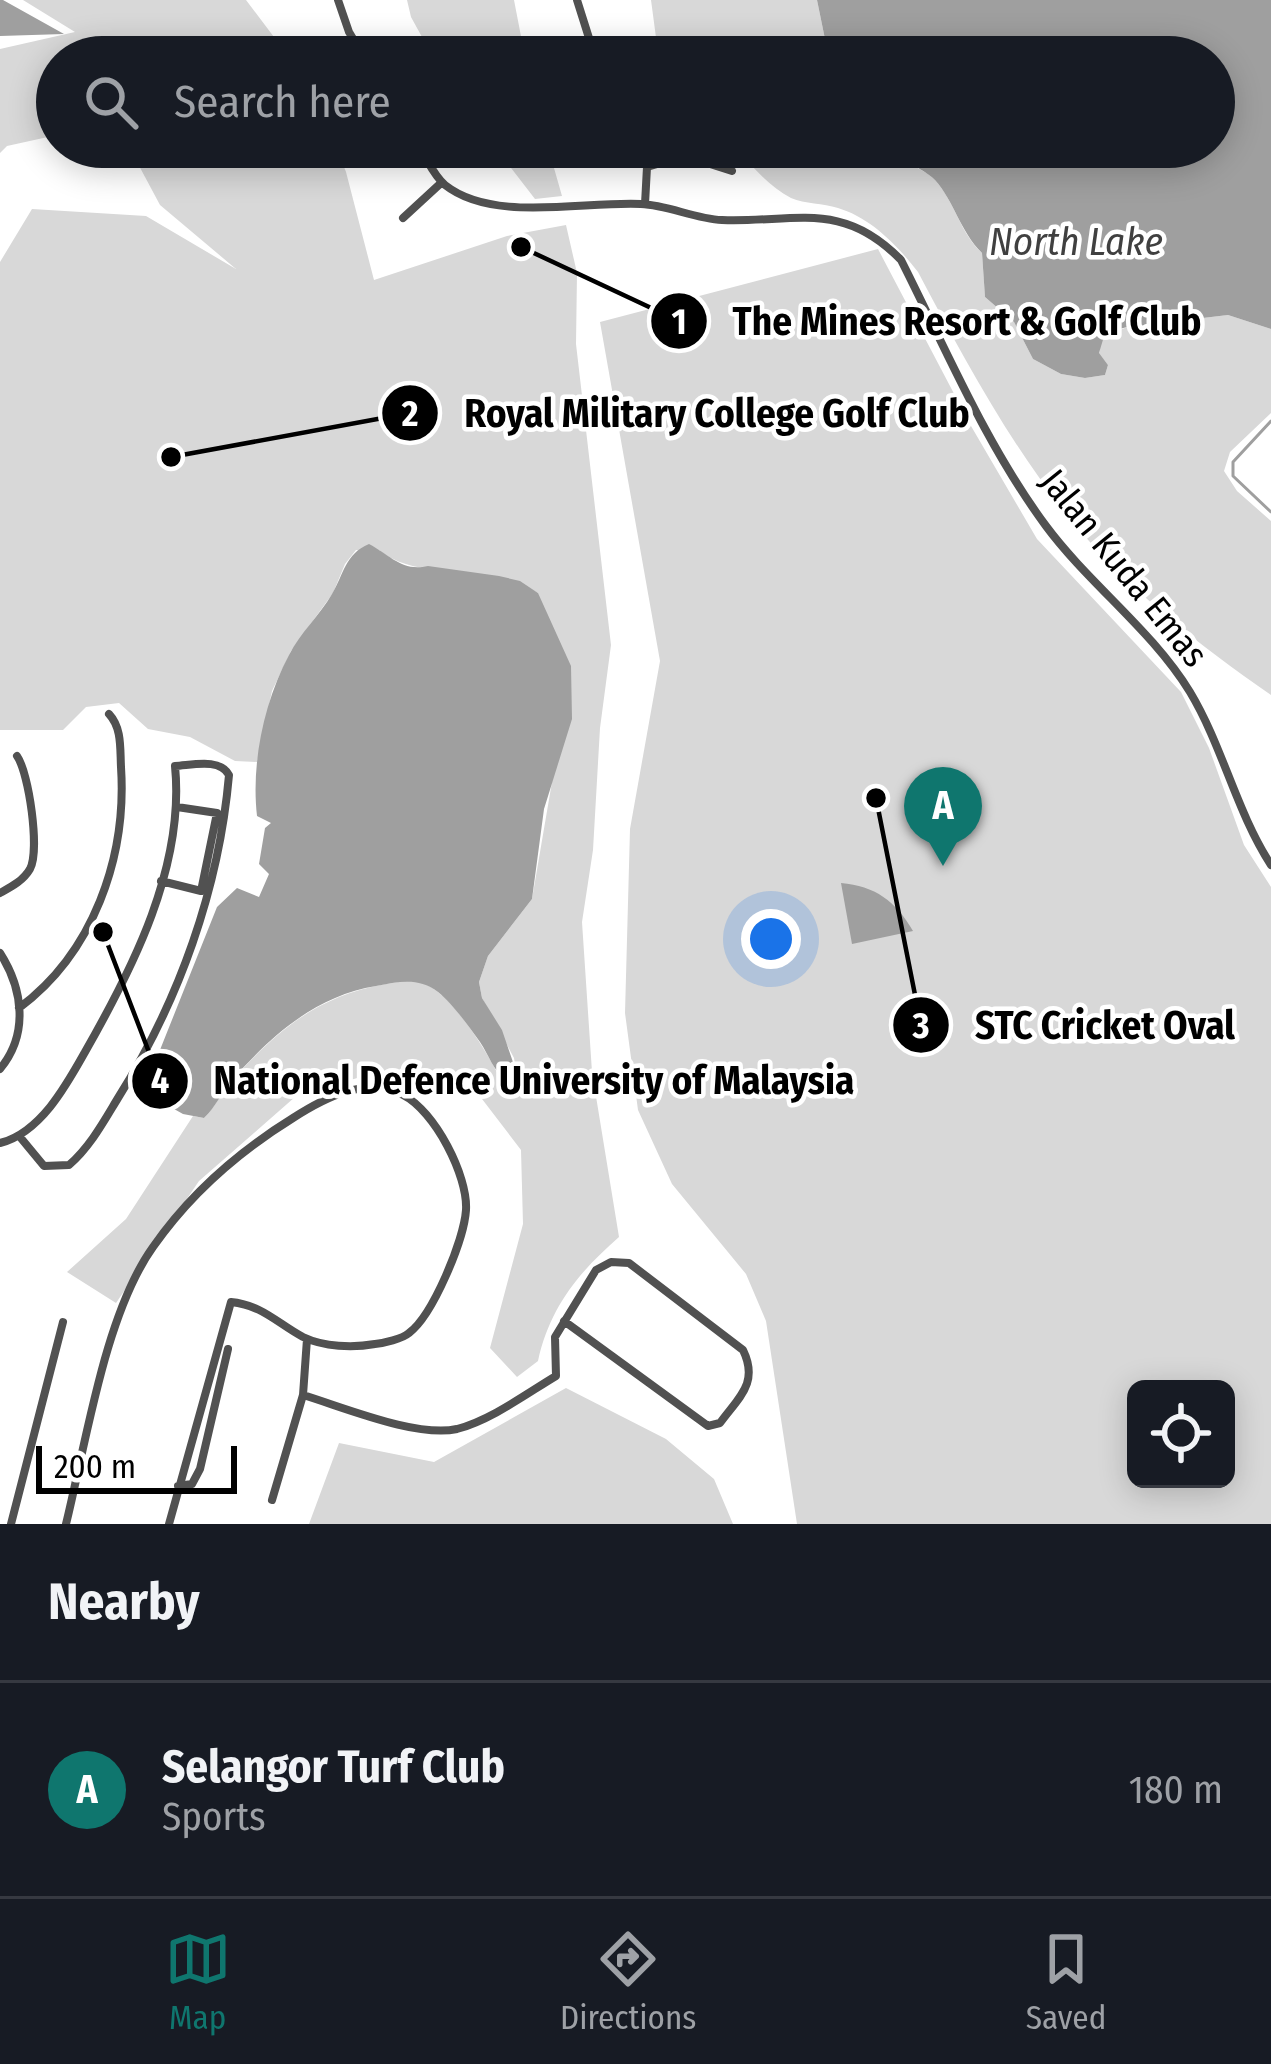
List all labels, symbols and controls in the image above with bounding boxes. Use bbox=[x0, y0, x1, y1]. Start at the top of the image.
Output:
search box bbox=[36, 36, 1235, 168]
icon: search bbox=[78, 69, 144, 135]
text: Search here bbox=[174, 75, 391, 129]
water label: North Lake bbox=[989, 219, 1163, 265]
callout: The Mines Resort & Golf Club bbox=[649, 284, 1225, 359]
text: The Mines Resort & Golf Club bbox=[733, 299, 1201, 345]
text: 1 bbox=[671, 300, 687, 344]
callout: Royal Military College Golf Club bbox=[380, 375, 993, 450]
text: Royal Military College Golf Club bbox=[464, 391, 970, 437]
text: 2 bbox=[401, 392, 418, 436]
street label: Jalan Kuda Emas bbox=[1031, 460, 1217, 676]
pin: A bbox=[904, 767, 982, 866]
your location bbox=[741, 909, 801, 969]
callout: STC Cricket Oval bbox=[891, 988, 1259, 1063]
text: STC Cricket Oval bbox=[975, 1003, 1235, 1049]
text: 3 bbox=[911, 1004, 930, 1048]
callout: National Defence University of Malaysia bbox=[130, 1043, 879, 1118]
text: National Defence University of Malaysia bbox=[214, 1058, 854, 1104]
text: 4 bbox=[151, 1059, 169, 1103]
map controls bbox=[1127, 1380, 1235, 1488]
button: locate bbox=[1127, 1380, 1235, 1488]
scale bar bbox=[36, 1440, 237, 1493]
text: 200 m bbox=[54, 1447, 136, 1487]
text: Nearby bbox=[48, 1571, 200, 1633]
text: Selangor Turf Club bbox=[162, 1740, 505, 1794]
text: A bbox=[76, 1767, 98, 1813]
text: 180 m bbox=[1129, 1767, 1223, 1813]
text: Sports bbox=[162, 1794, 266, 1840]
tab: Map bbox=[165, 1926, 231, 2038]
tab: Directions bbox=[560, 1926, 696, 2038]
tab: Saved bbox=[1026, 1926, 1106, 2038]

